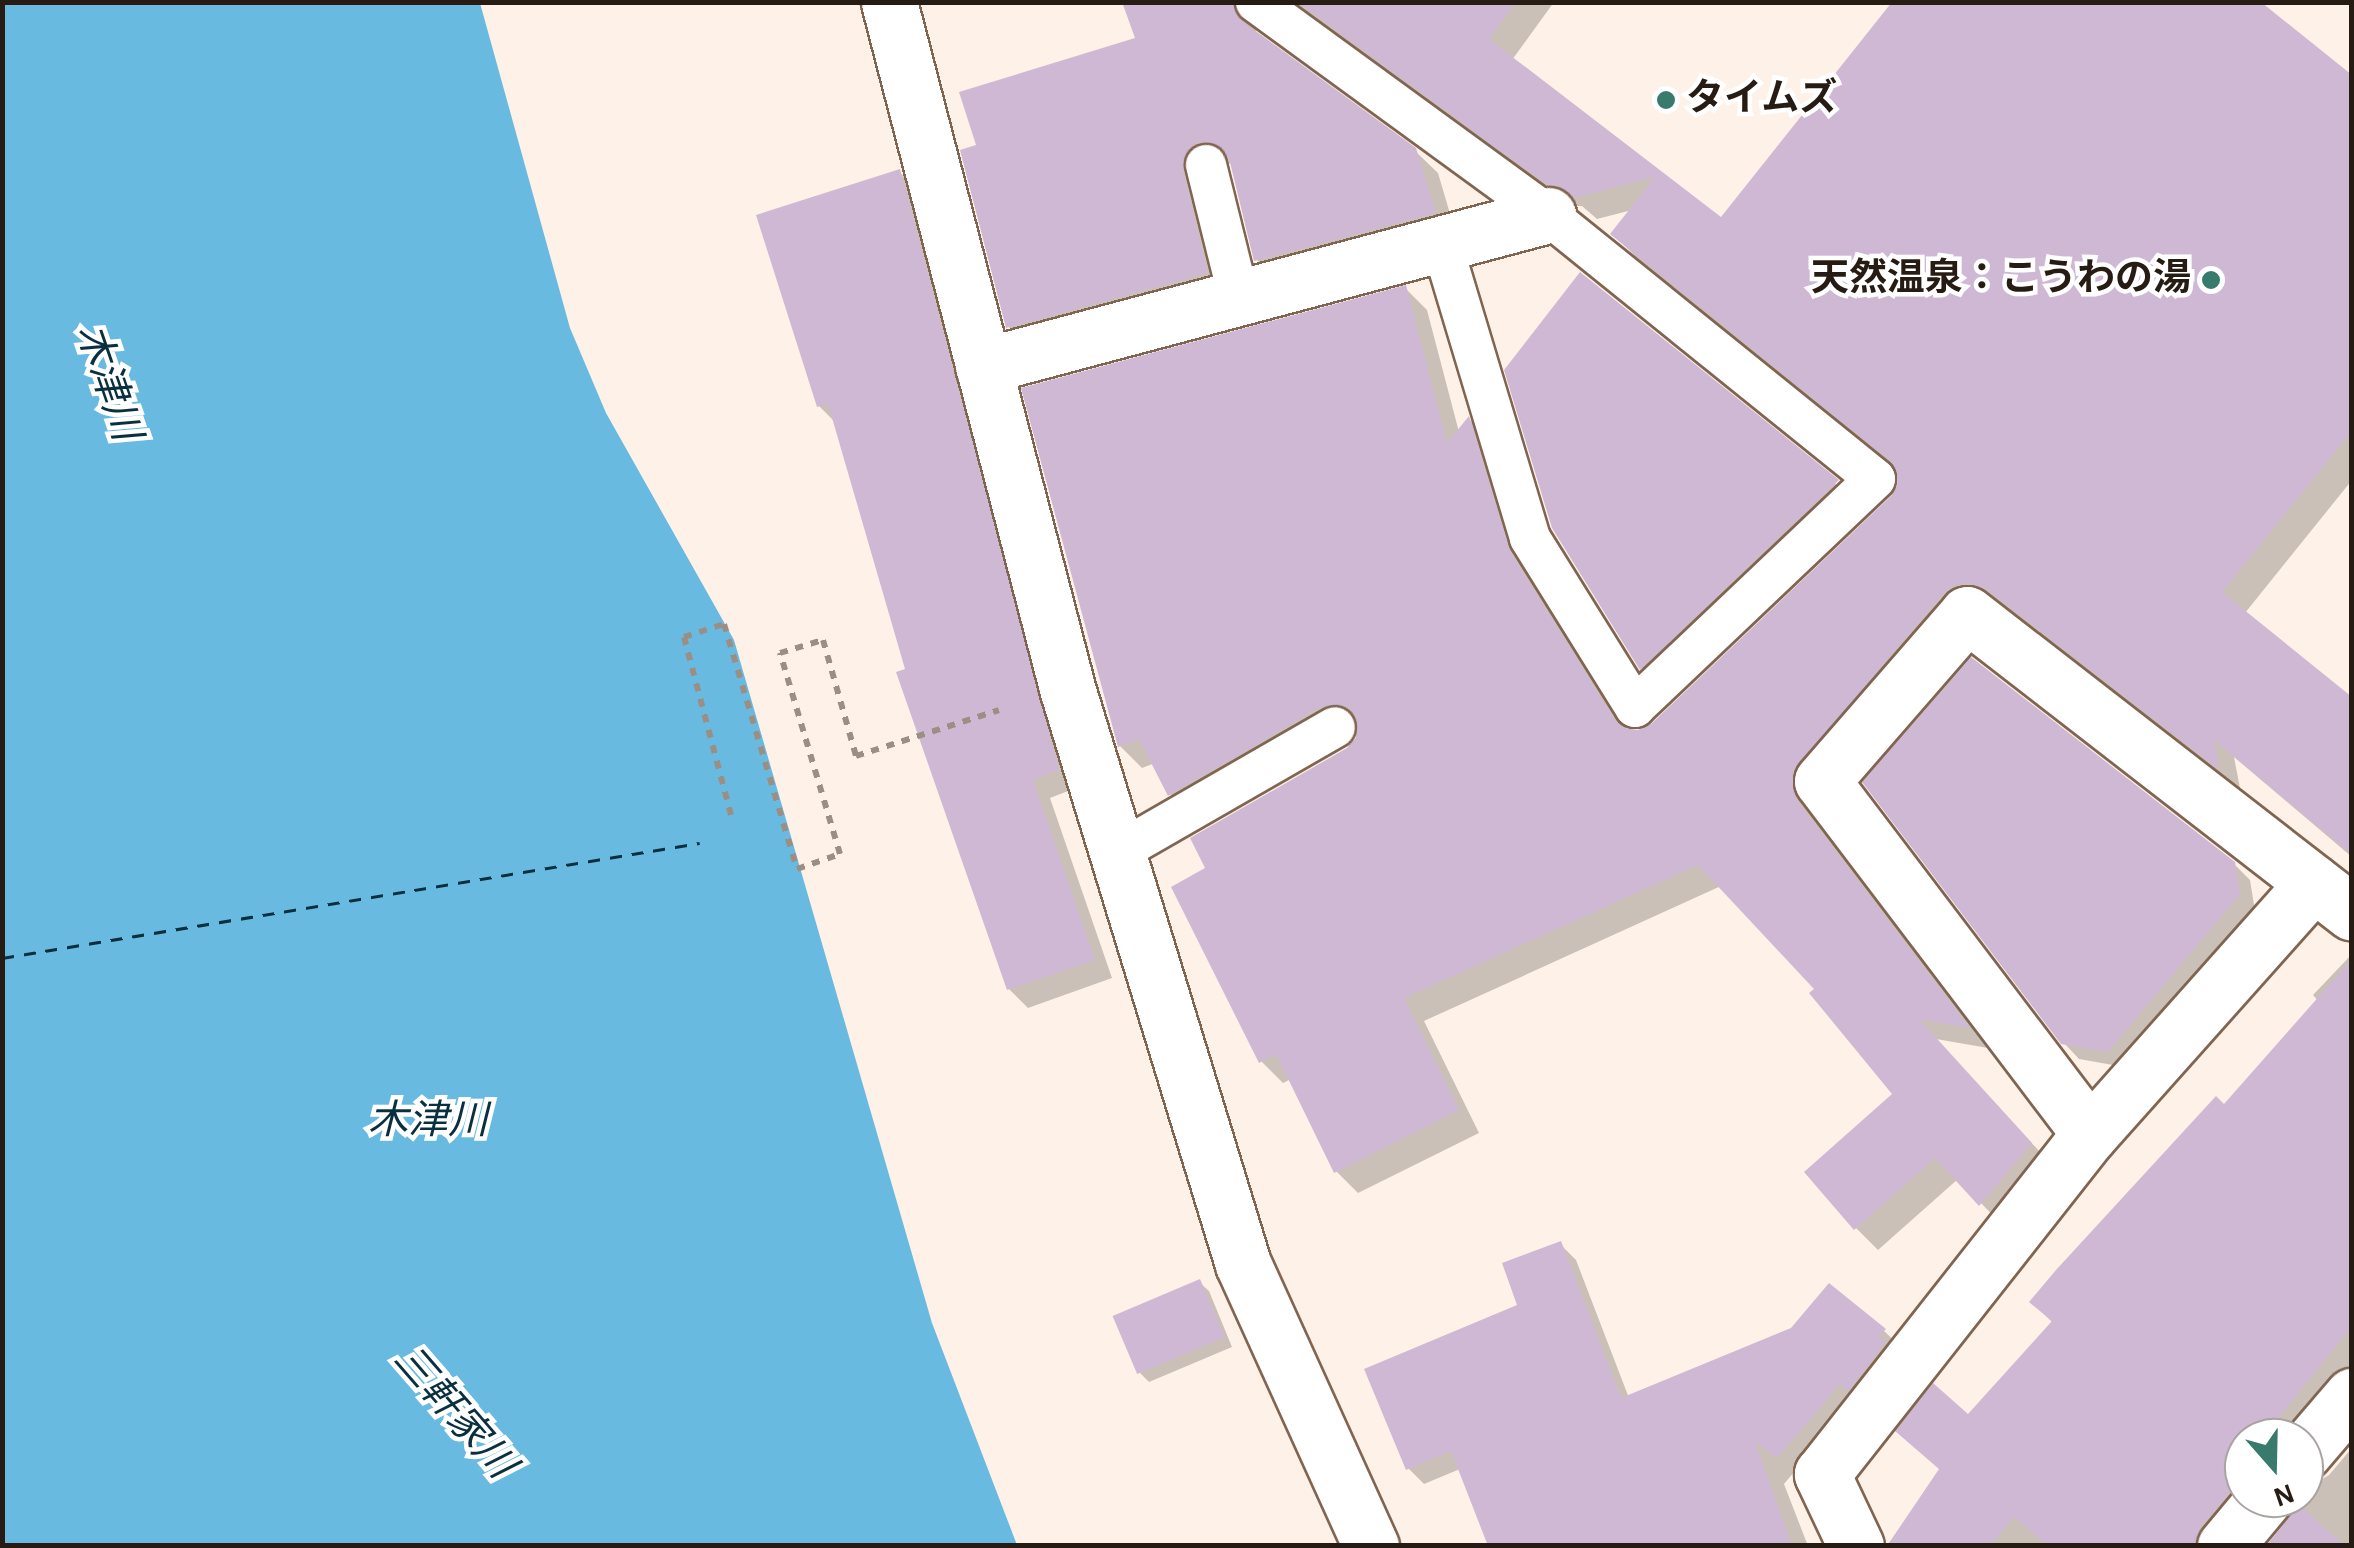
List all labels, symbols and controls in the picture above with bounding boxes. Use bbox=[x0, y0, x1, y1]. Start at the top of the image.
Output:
place label: タイムズ bbox=[1686, 77, 1838, 123]
marker: タイムズ bbox=[1655, 89, 1677, 111]
place label: 天然温泉：こうわの湯 bbox=[1811, 257, 2191, 303]
marker: 天然温泉：こうわの湯 bbox=[2200, 269, 2222, 291]
water label: 木津川 bbox=[66, 317, 150, 447]
water label: 木津川 bbox=[368, 1097, 488, 1145]
water label: 三軒家川 bbox=[383, 1336, 525, 1488]
north arrow bbox=[2224, 1418, 2324, 1518]
text: N bbox=[2270, 1478, 2298, 1511]

